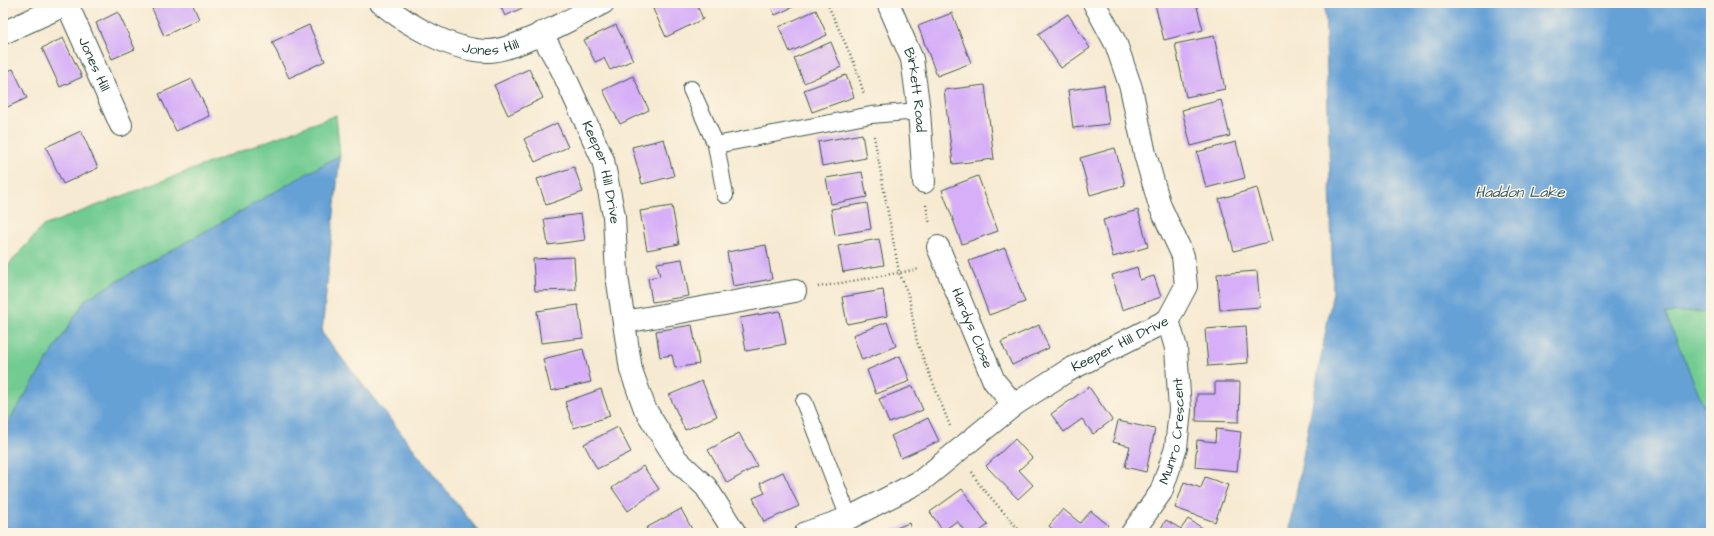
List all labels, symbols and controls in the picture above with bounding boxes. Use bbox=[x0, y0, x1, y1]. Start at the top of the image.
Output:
street label: Jones Hill bbox=[73, 34, 115, 95]
street label: Jones Hill bbox=[460, 34, 522, 61]
street label: Birkett Road bbox=[898, 45, 930, 133]
street label: Keeper Hill Drive bbox=[577, 118, 624, 225]
water label: Haddon Lake bbox=[1475, 182, 1566, 203]
street label: Hardys Close bbox=[946, 285, 998, 372]
street label: Keeper Hill Drive bbox=[1068, 311, 1173, 377]
street label: Munro Crescent bbox=[1154, 377, 1190, 487]

